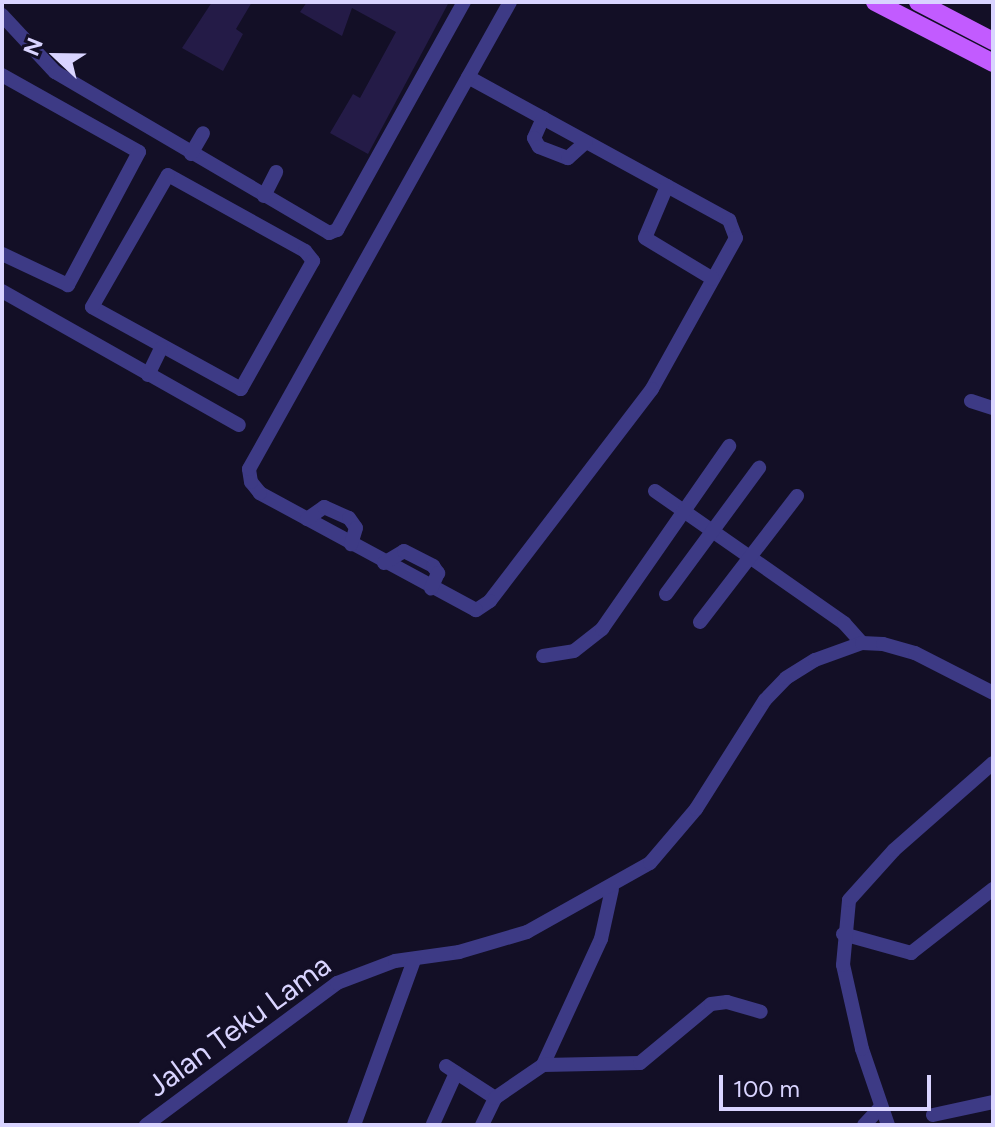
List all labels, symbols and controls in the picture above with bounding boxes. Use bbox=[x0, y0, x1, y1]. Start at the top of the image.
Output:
north arrow bbox=[16, 16, 96, 96]
text: N bbox=[18, 34, 49, 60]
street label: Jalan Teku Lama bbox=[140, 947, 338, 1105]
scale bar bbox=[723, 1059, 935, 1109]
text: 100 m bbox=[733, 1074, 800, 1103]

